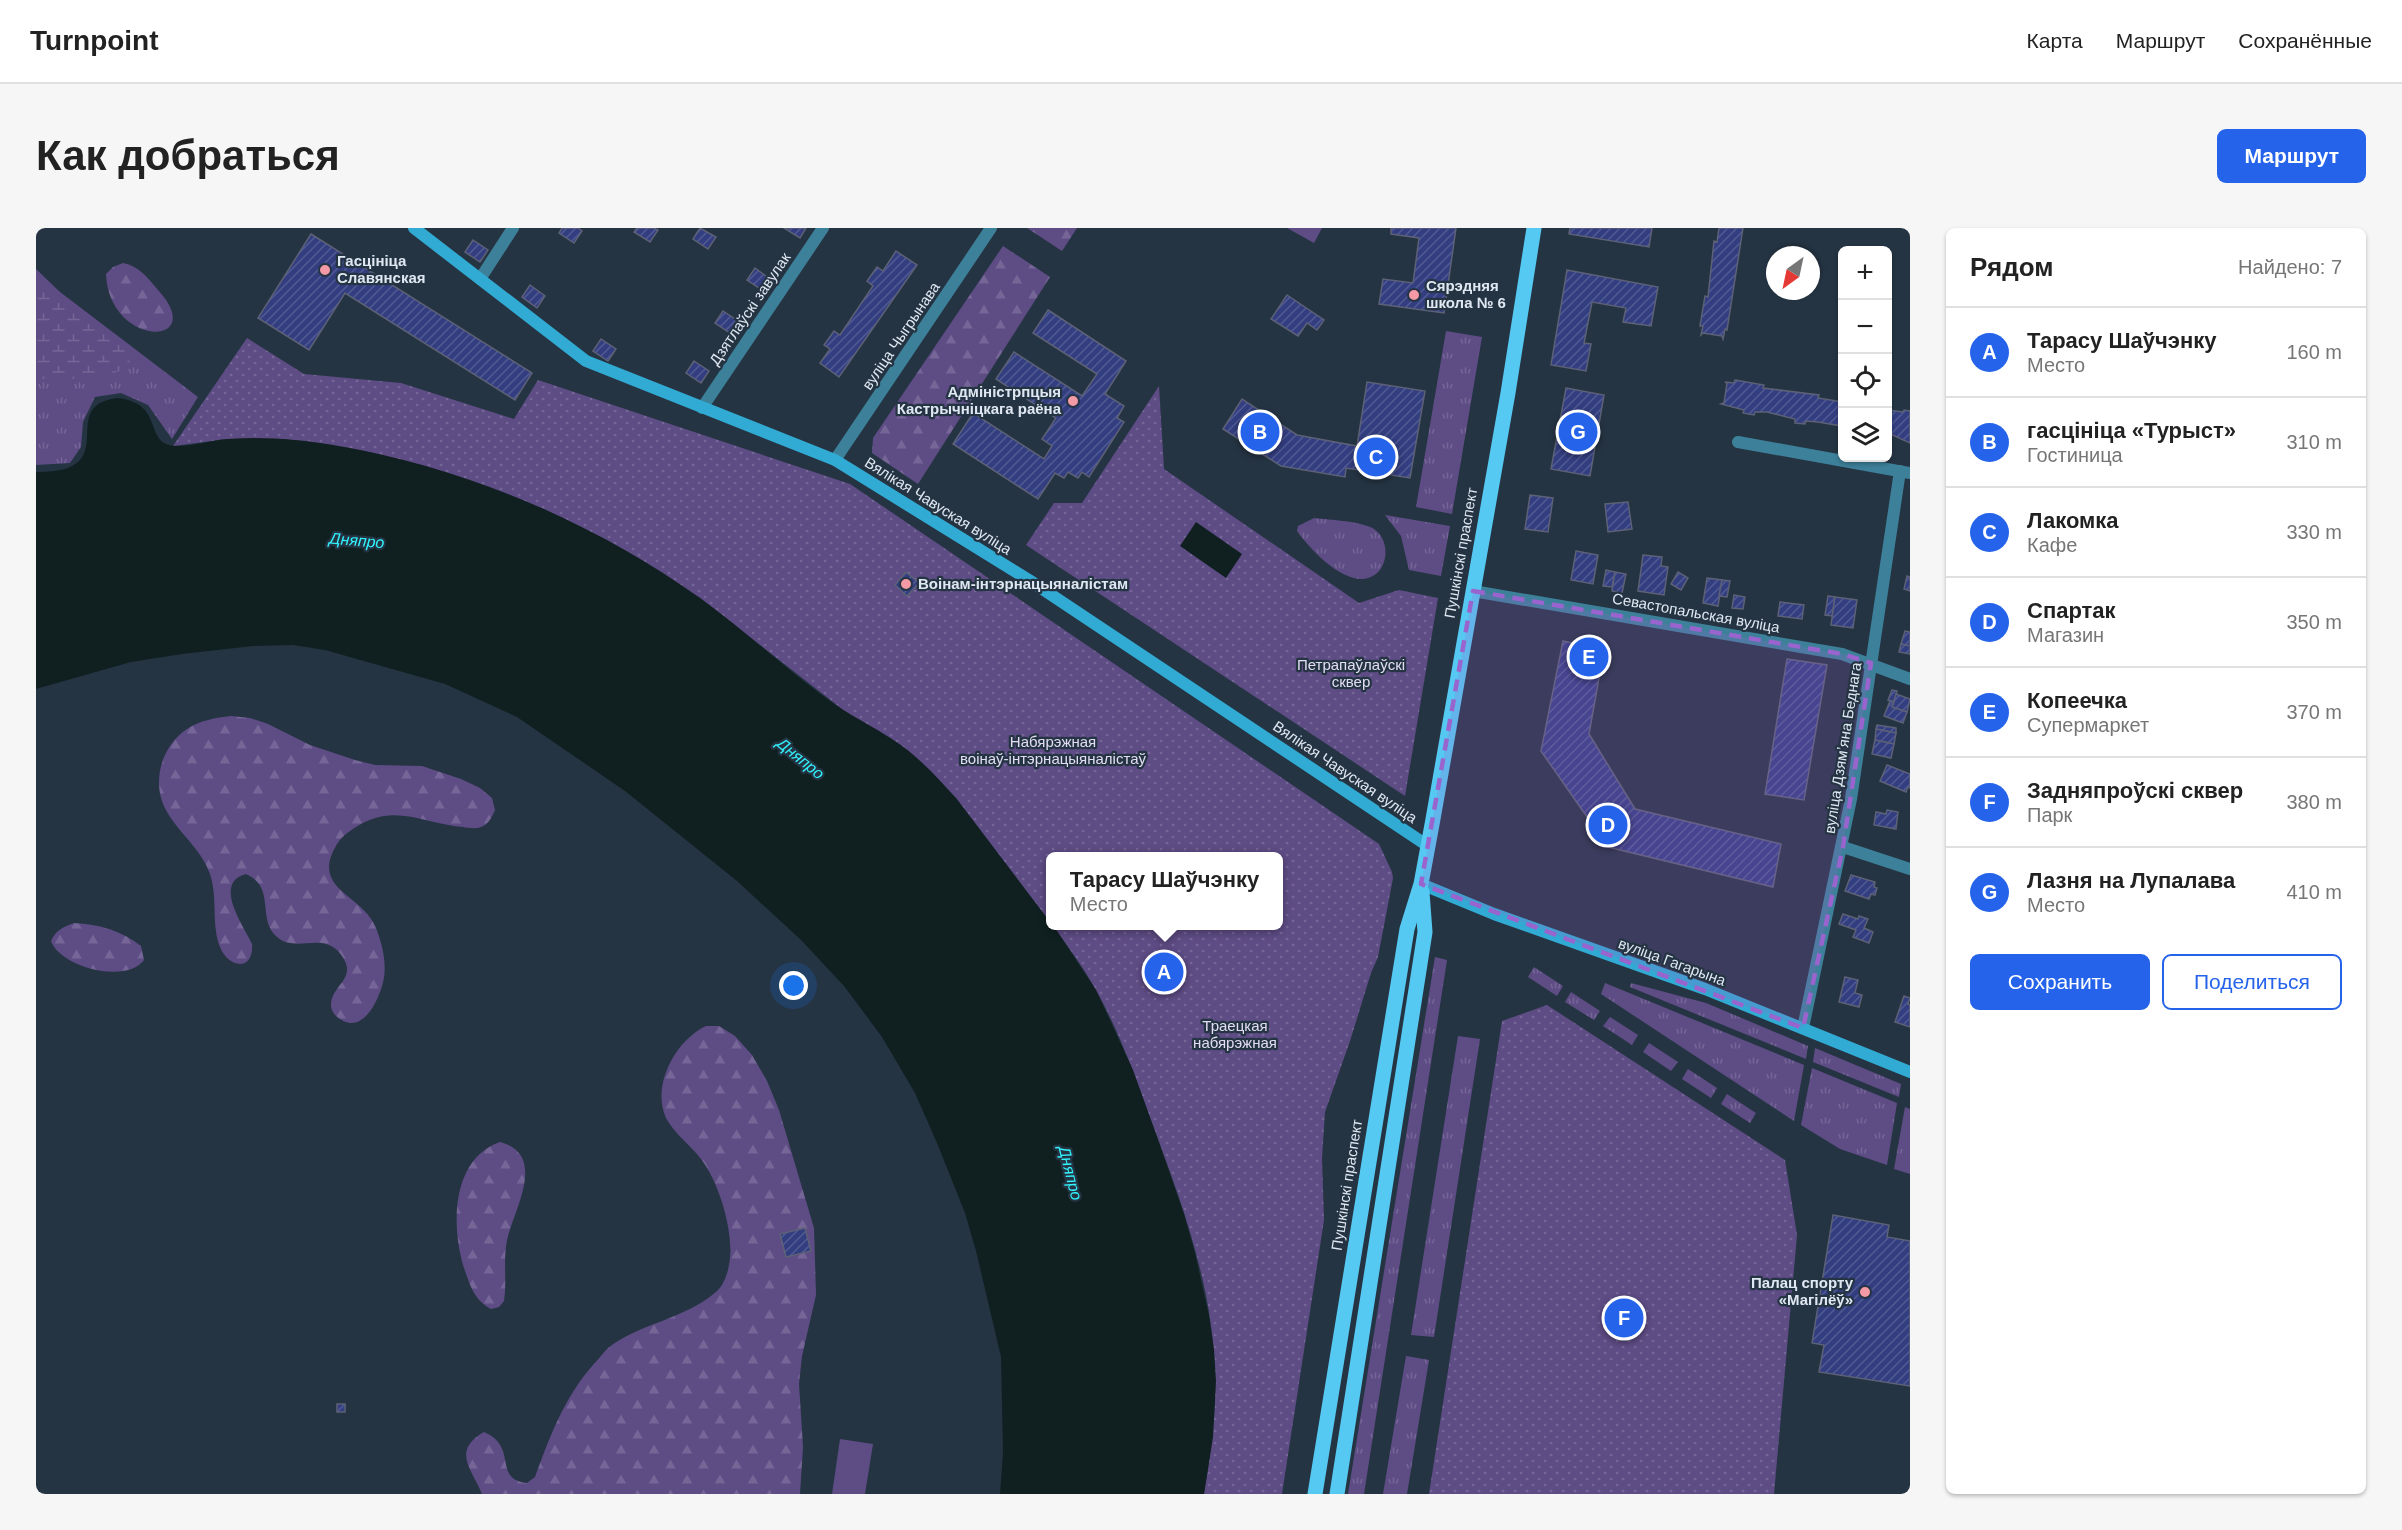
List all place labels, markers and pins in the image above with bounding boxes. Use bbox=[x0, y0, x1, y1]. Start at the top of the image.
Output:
place label: Гасцініца Славянская bbox=[337, 252, 425, 286]
marker: Гасцініца Славянская bbox=[318, 263, 332, 277]
place label: Сярэдняя школа № 6 bbox=[1426, 277, 1506, 311]
marker: Сярэдняя школа № 6 bbox=[1407, 288, 1421, 302]
place label: Адміністрпцыя Кастрычніцкага раёна bbox=[897, 383, 1062, 417]
marker: Адміністрпцыя Кастрычніцкага раёна bbox=[1066, 394, 1080, 408]
pin: B bbox=[1240, 410, 1280, 454]
pin: G bbox=[1558, 410, 1598, 454]
pin: C bbox=[1356, 434, 1396, 480]
place label: Воінам-інтэрнацыяналістам bbox=[918, 575, 1128, 592]
marker: Воінам-інтэрнацыяналістам bbox=[899, 577, 913, 591]
pin: E bbox=[1570, 634, 1608, 680]
pin: D bbox=[1588, 802, 1628, 848]
pin: A bbox=[1144, 950, 1184, 994]
place label: Палац спорту «Магілёў» bbox=[1751, 1274, 1854, 1308]
marker: Палац спорту «Магілёў» bbox=[1858, 1285, 1872, 1299]
pin: F bbox=[1604, 1296, 1644, 1340]

